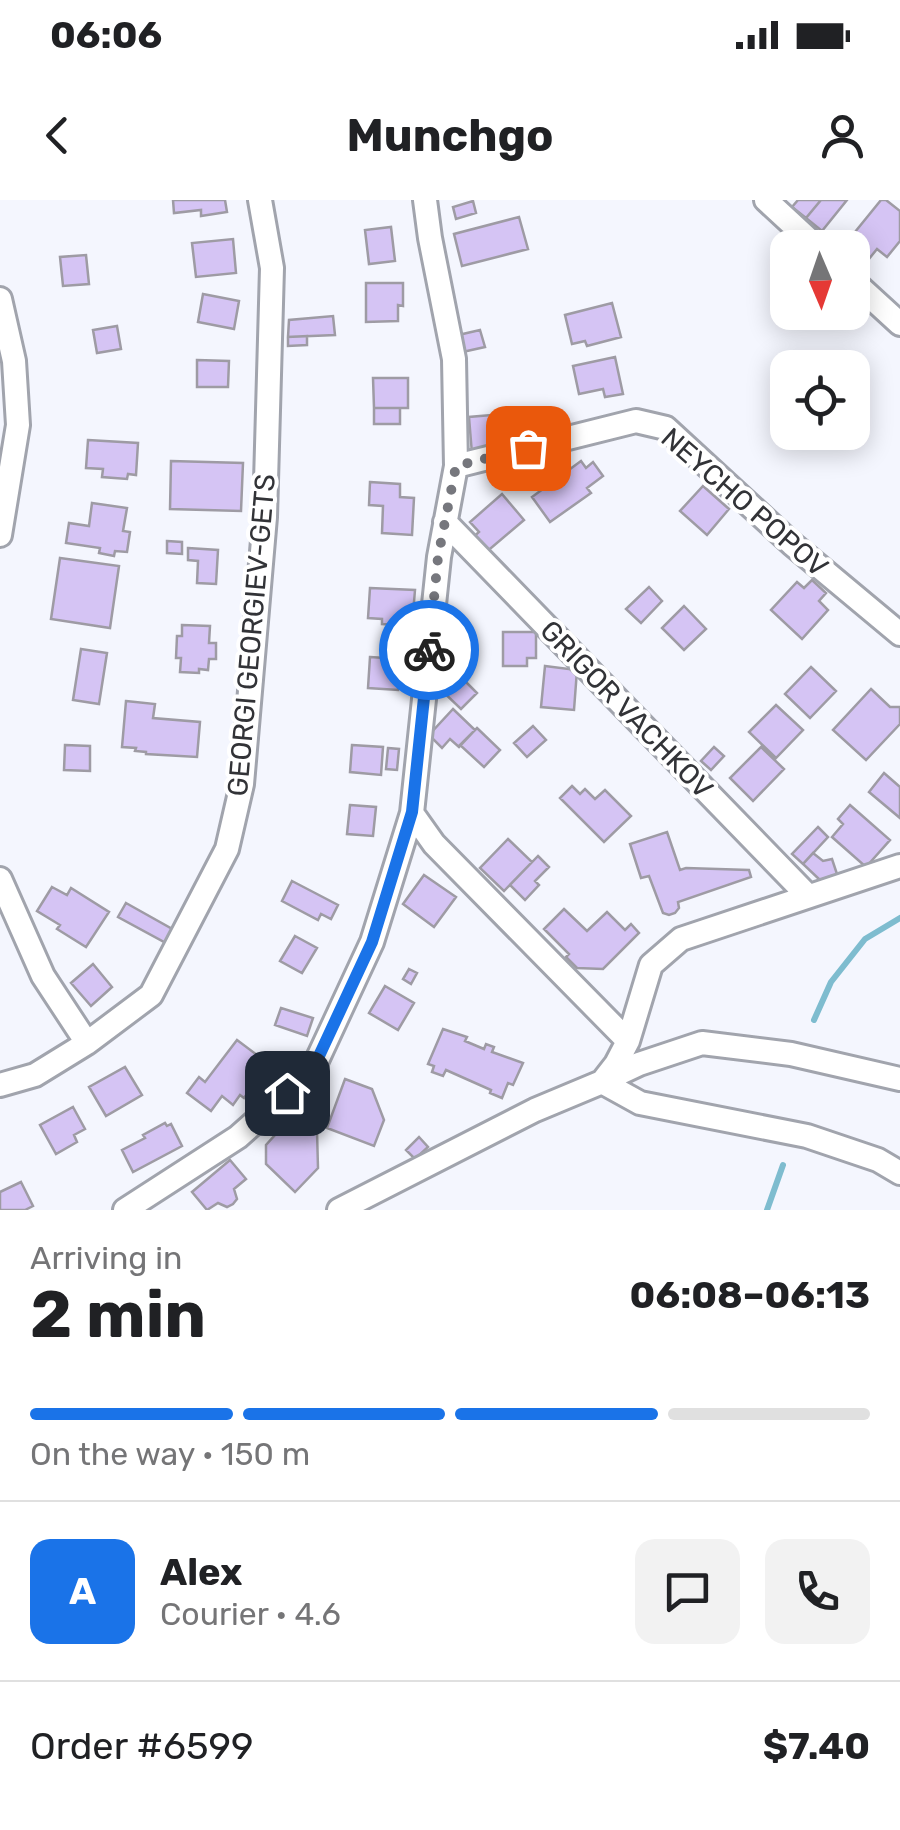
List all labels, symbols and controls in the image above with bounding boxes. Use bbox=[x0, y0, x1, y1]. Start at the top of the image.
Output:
text: 06:06 bbox=[50, 12, 162, 58]
icon: back bbox=[30, 108, 85, 163]
icon: person bbox=[815, 108, 870, 163]
text: Munchgo bbox=[347, 109, 553, 162]
north arrow bbox=[770, 230, 870, 330]
map controls bbox=[770, 230, 870, 450]
button: locate bbox=[770, 350, 870, 450]
pin bbox=[486, 406, 571, 491]
icon: bag bbox=[501, 421, 556, 476]
street label: NEYCHO POPOV bbox=[655, 421, 835, 584]
street label: GEORGI GEORGIEV-GETS bbox=[221, 472, 282, 798]
courier bbox=[379, 600, 479, 700]
street label: GRIGOR VACHKOV bbox=[533, 614, 720, 805]
icon: bike bbox=[402, 623, 457, 678]
pin bbox=[245, 1051, 330, 1136]
icon: home bbox=[260, 1066, 315, 1121]
text: Arriving in bbox=[30, 1239, 182, 1277]
text: 06:08–06:13 bbox=[630, 1272, 870, 1318]
text: 2 min bbox=[30, 1276, 206, 1353]
text: On the way · 150 m bbox=[30, 1435, 310, 1473]
button: chat bbox=[635, 1539, 740, 1644]
button: phone bbox=[765, 1539, 870, 1644]
text: Alex bbox=[160, 1549, 242, 1595]
text: A bbox=[69, 1568, 96, 1614]
text: Courier · 4.6 bbox=[160, 1595, 341, 1633]
text: Order #6599 bbox=[30, 1723, 254, 1769]
text: $7.40 bbox=[763, 1723, 870, 1769]

